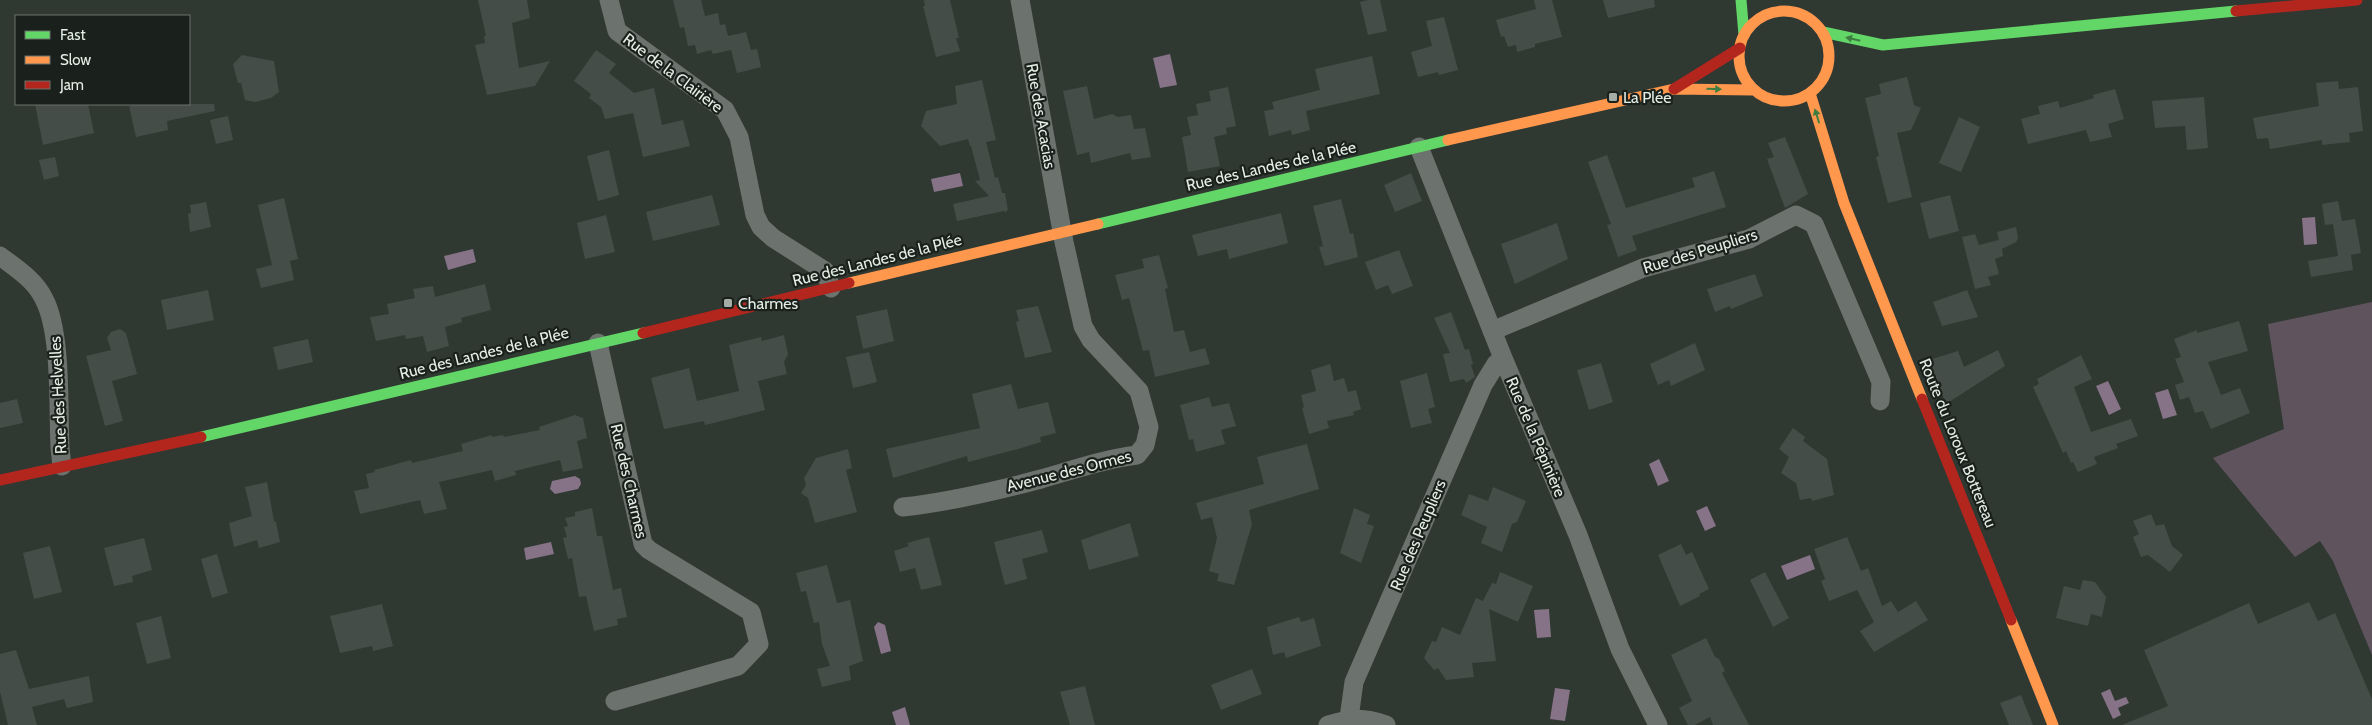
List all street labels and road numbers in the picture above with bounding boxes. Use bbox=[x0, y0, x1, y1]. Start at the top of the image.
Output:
street label: Rue de la Clairière bbox=[619, 29, 727, 117]
street label: Rue des Acacias bbox=[1022, 62, 1060, 170]
street label: Rue des Landes de la Plée bbox=[1184, 137, 1358, 195]
street label: Rue des Peupliers bbox=[1641, 224, 1760, 277]
street label: Rue des Landes de la Plée bbox=[790, 230, 964, 290]
street label: Rue des Landes de la Plée bbox=[397, 323, 571, 383]
street label: Rue des Helvelles bbox=[45, 335, 71, 454]
street label: Route du Loroux Bottereau bbox=[1915, 356, 2001, 530]
street label: Rue de la Pépinière bbox=[1502, 374, 1570, 500]
street label: Rue des Charmes bbox=[607, 422, 652, 541]
street label: Avenue des Ormes bbox=[1005, 446, 1134, 496]
street label: Rue des Peupliers bbox=[1386, 476, 1450, 593]

